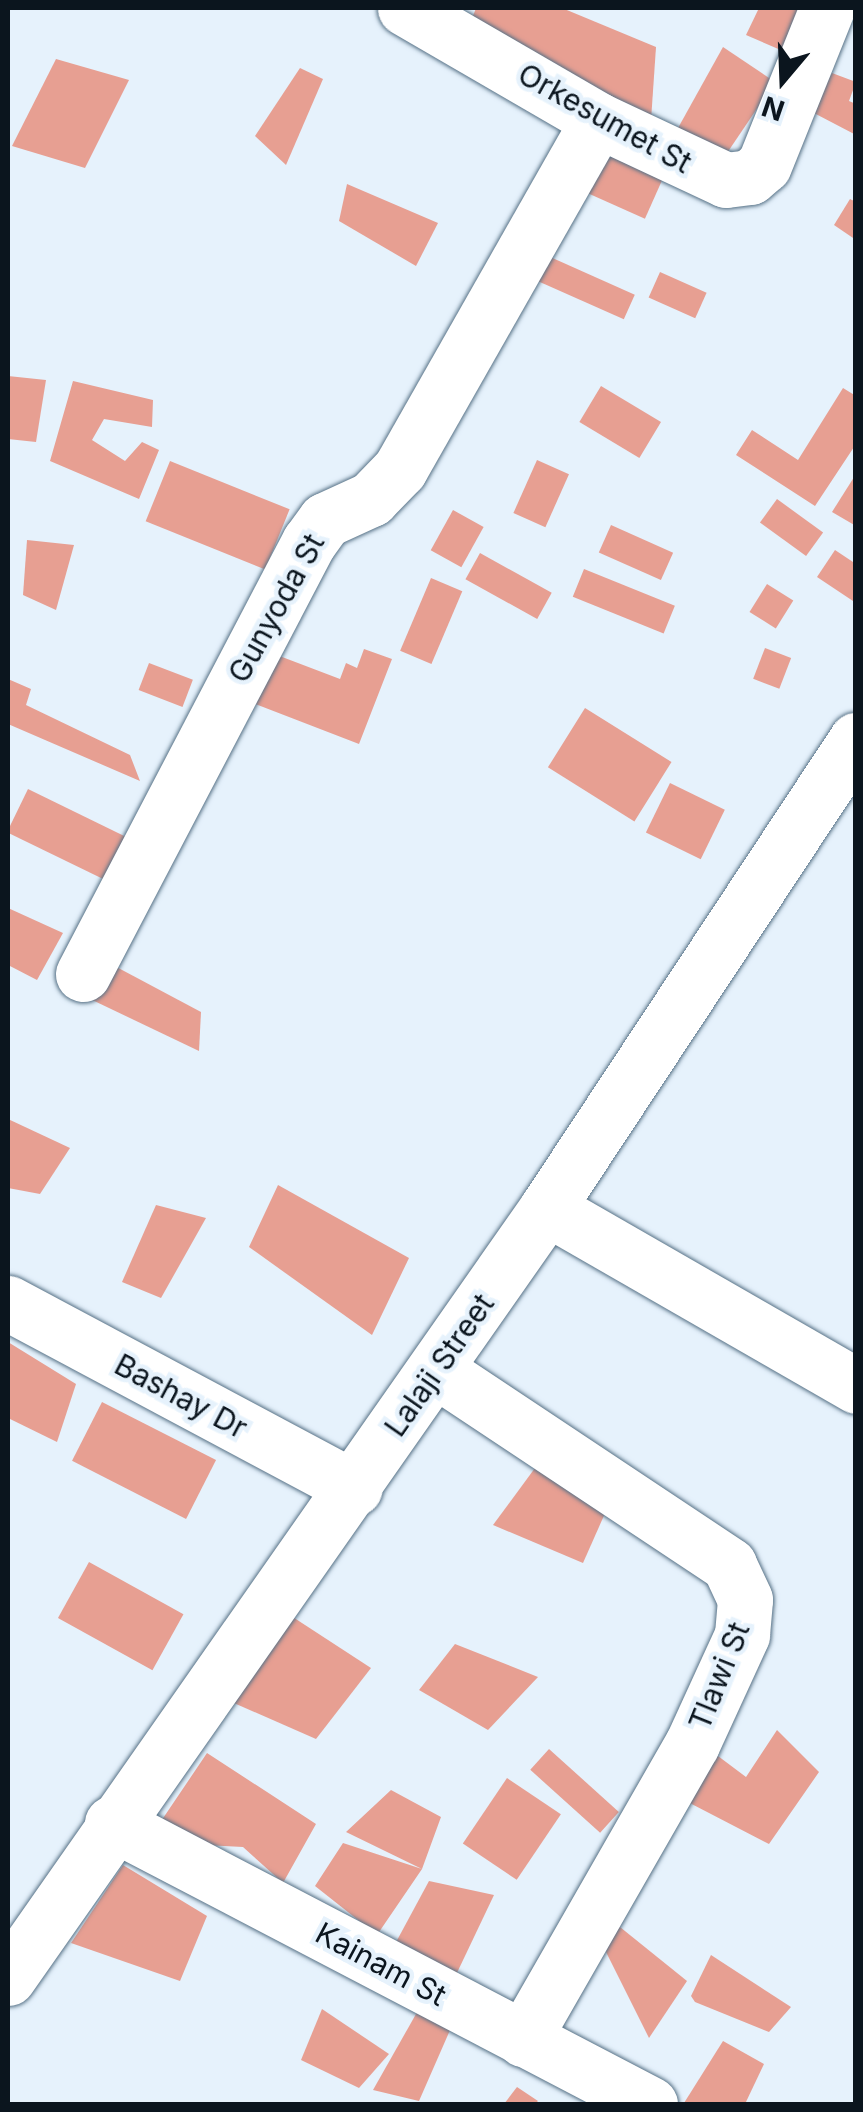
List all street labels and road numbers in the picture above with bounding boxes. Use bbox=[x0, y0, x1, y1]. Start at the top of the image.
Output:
street label: Orkesumet St bbox=[512, 56, 698, 180]
street label: Gunyoda St bbox=[220, 527, 332, 689]
street label: Lalaji Street bbox=[377, 1287, 501, 1443]
street label: Bashay Dr bbox=[109, 1346, 253, 1446]
street label: Tlawi St bbox=[681, 1617, 757, 1735]
street label: Kainam St bbox=[310, 1915, 452, 2013]

